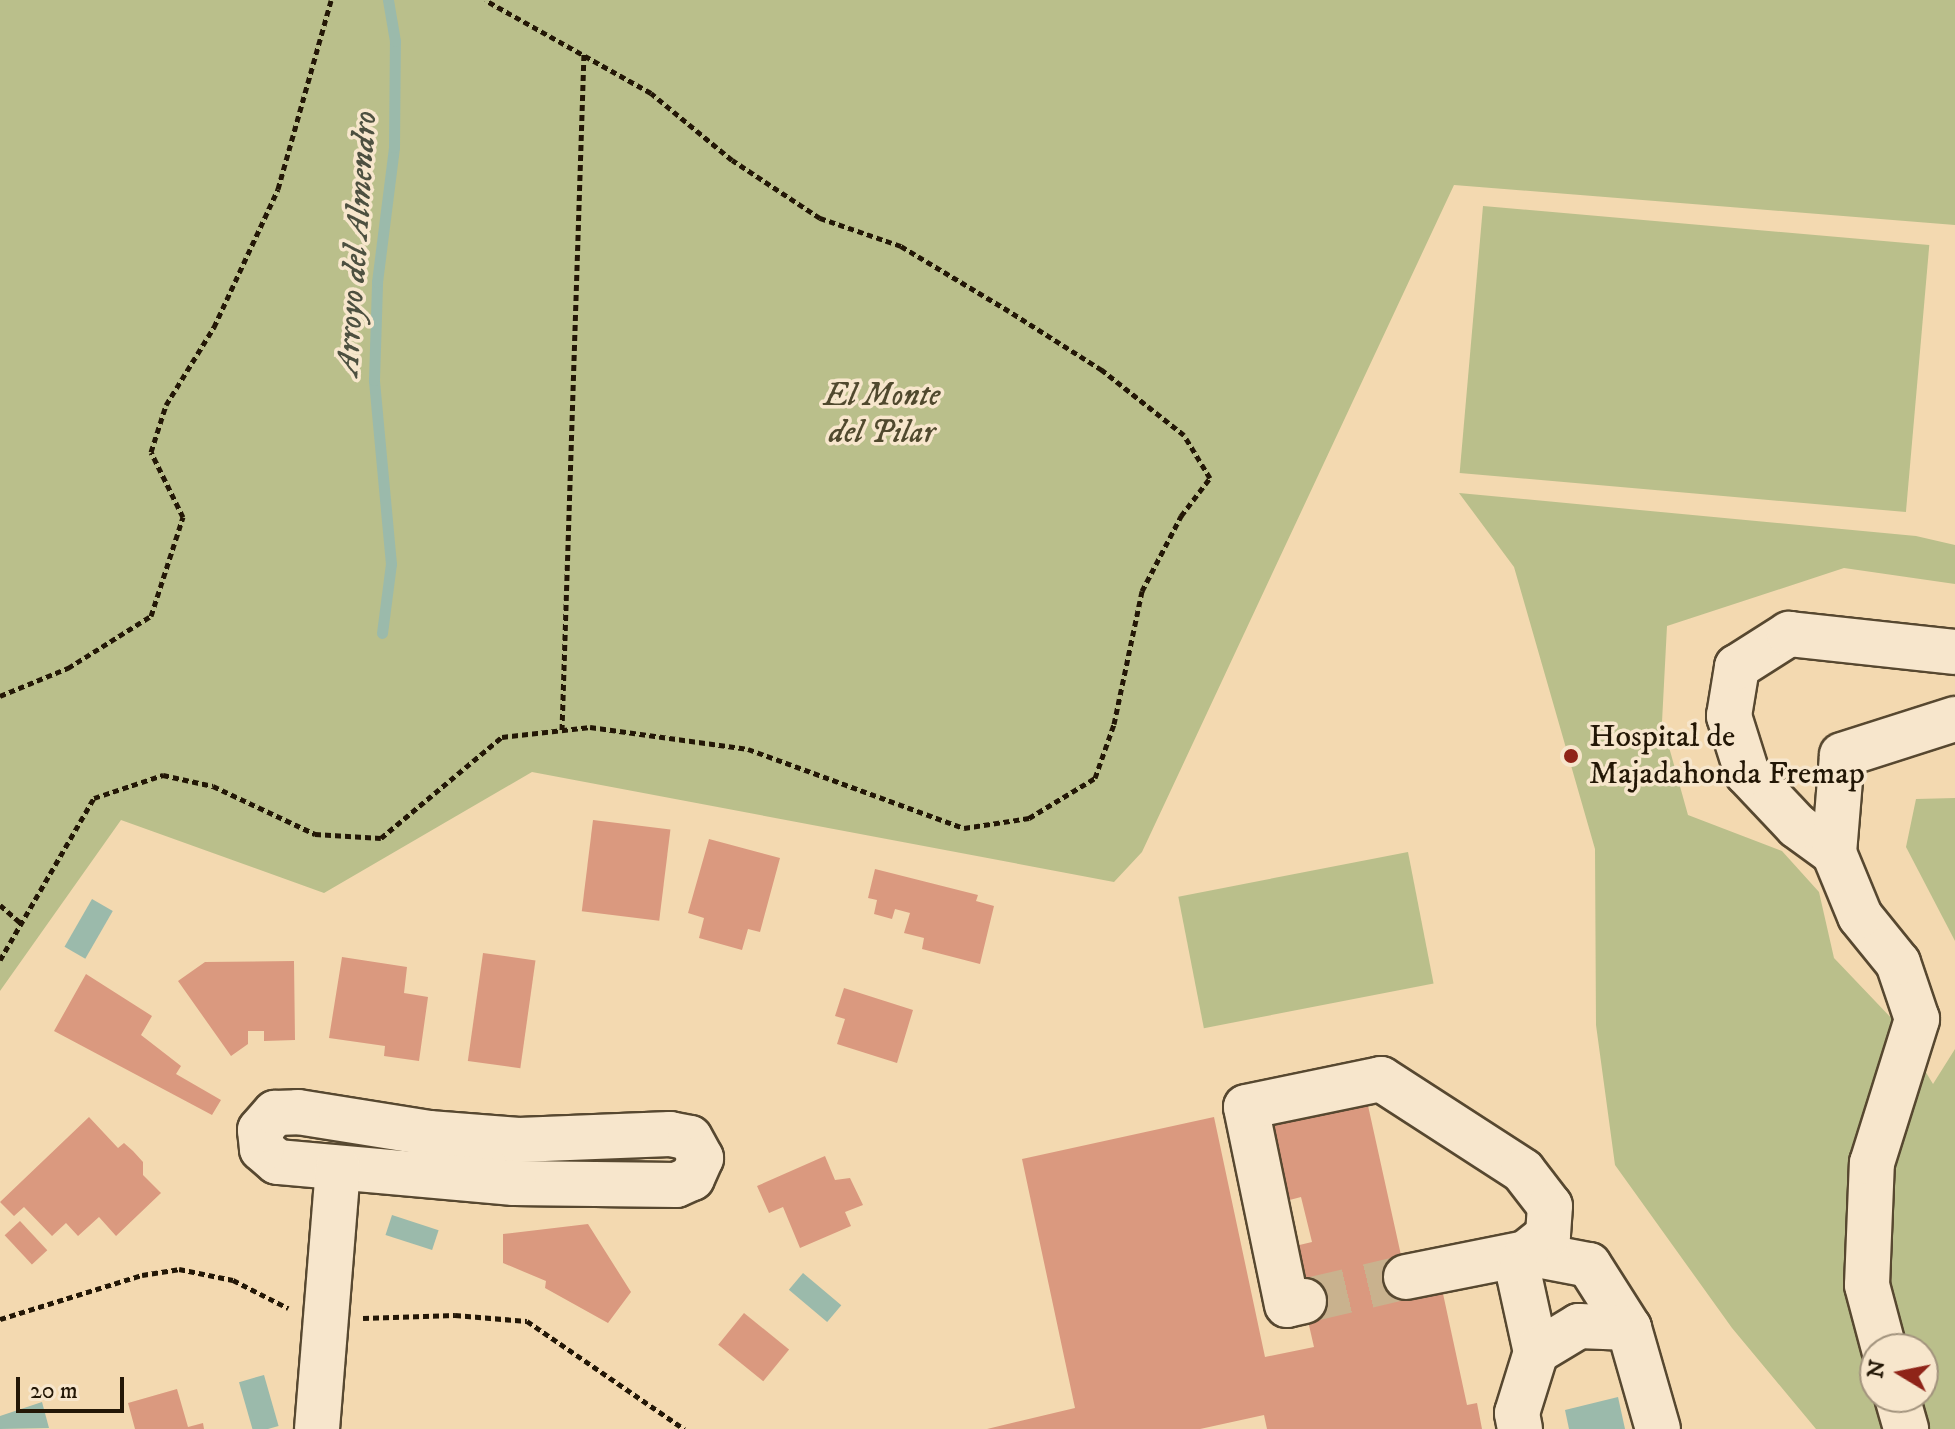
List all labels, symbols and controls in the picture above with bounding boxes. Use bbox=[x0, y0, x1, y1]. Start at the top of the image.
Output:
water label: Arroyo del Almendro bbox=[327, 109, 387, 377]
park label: El Monte del Pilar bbox=[824, 378, 940, 453]
place label: Hospital de Majadahonda Fremap bbox=[1589, 719, 1865, 794]
marker: Hospital de Majadahonda Fremap bbox=[1560, 745, 1582, 767]
north arrow bbox=[1859, 1333, 1939, 1413]
text: N bbox=[1862, 1358, 1892, 1380]
scale bar bbox=[20, 1361, 128, 1411]
text: 20 m bbox=[30, 1376, 78, 1406]

